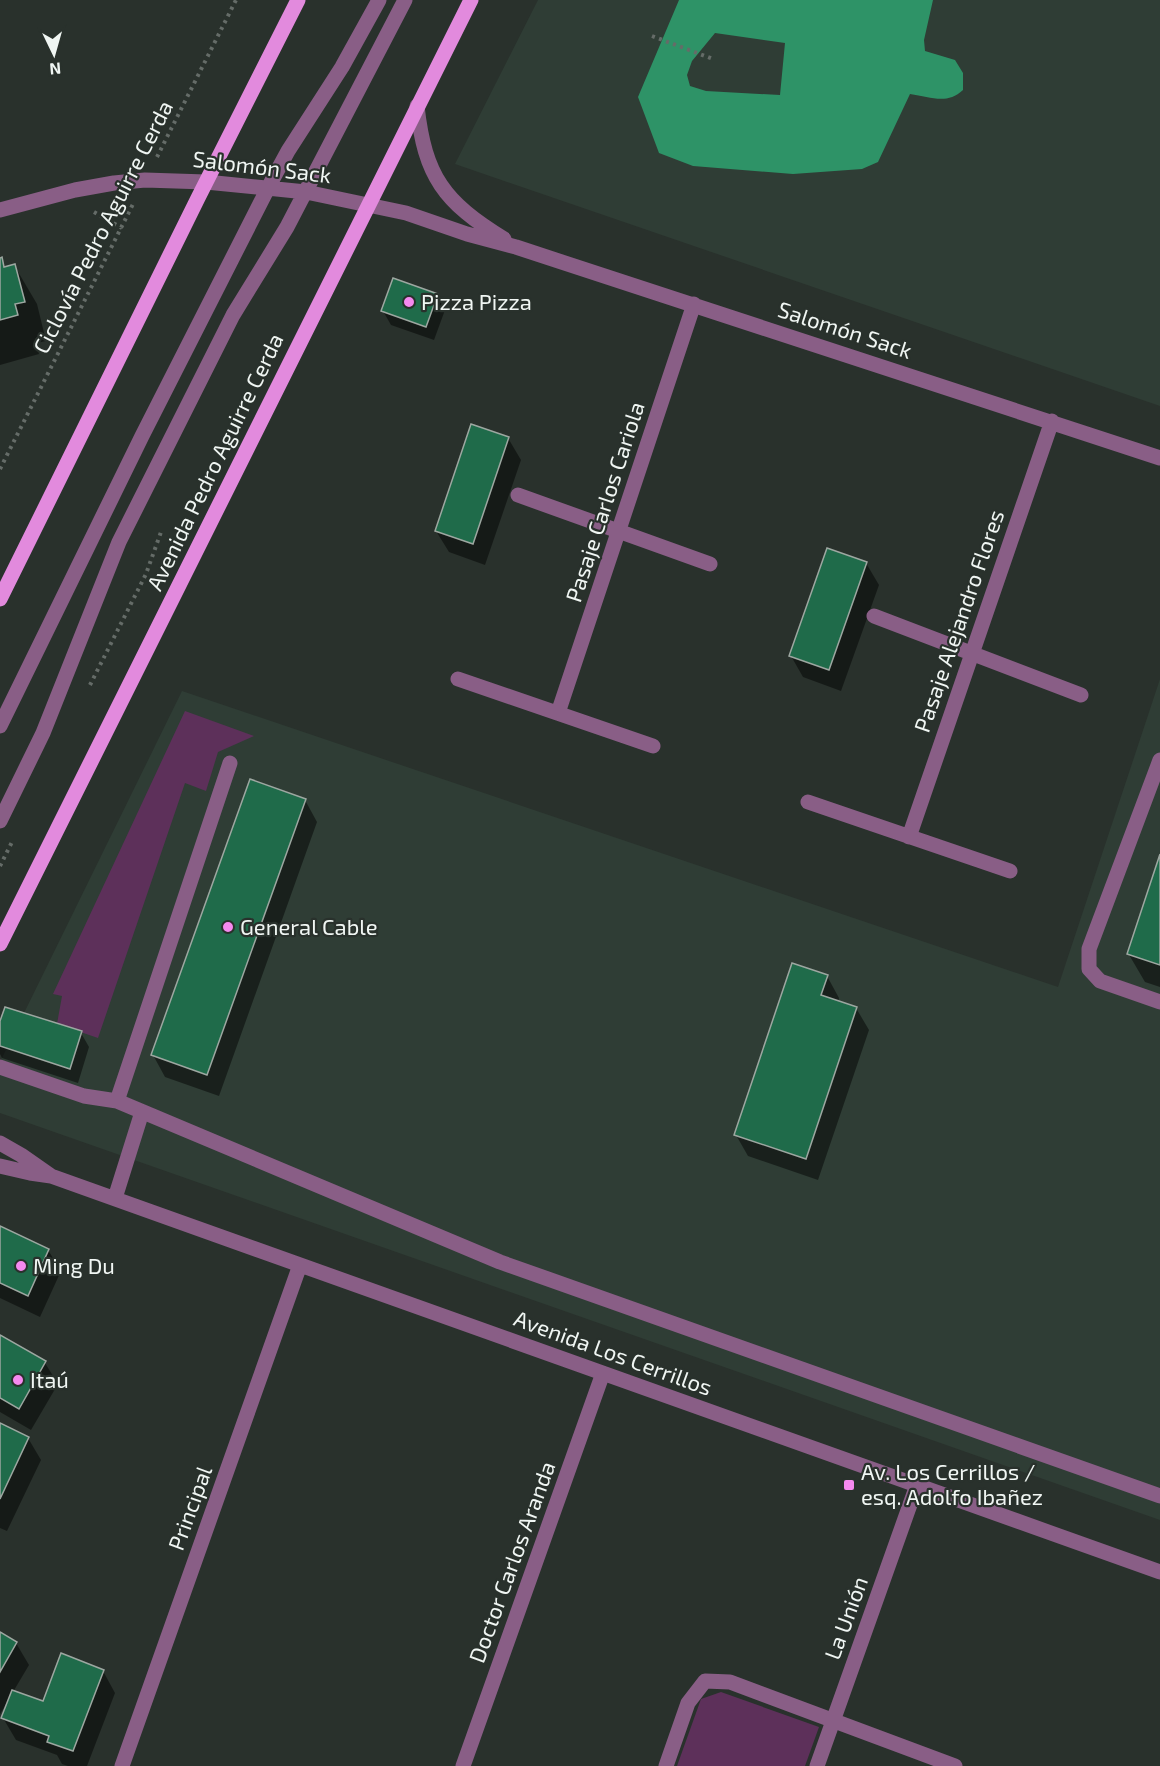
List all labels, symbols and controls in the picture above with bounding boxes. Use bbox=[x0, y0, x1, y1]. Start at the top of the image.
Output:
north arrow bbox=[24, 24, 84, 84]
text: N bbox=[49, 59, 62, 79]
street label: Ciclovía Pedro Aguirre Cerda bbox=[27, 96, 177, 357]
street label: Salomón Sack bbox=[191, 145, 333, 187]
place label: Pizza Pizza bbox=[421, 288, 532, 314]
marker: Pizza Pizza bbox=[402, 295, 416, 309]
street label: Salomón Sack bbox=[775, 295, 916, 363]
street label: Avenida Pedro Aguirre Cerda bbox=[140, 329, 288, 594]
street label: Pasaje Carlos Cariola bbox=[559, 398, 650, 605]
street label: Pasaje Alejandro Flores bbox=[908, 506, 1009, 736]
place label: General Cable bbox=[240, 913, 378, 939]
marker: General Cable bbox=[221, 920, 235, 934]
place label: Ming Du bbox=[33, 1252, 115, 1278]
marker: Ming Du bbox=[14, 1259, 28, 1273]
street label: Avenida Los Cerrillos bbox=[511, 1304, 716, 1400]
place label: Itaú bbox=[30, 1366, 69, 1392]
marker: Itaú bbox=[11, 1373, 25, 1387]
street label: Doctor Carlos Aranda bbox=[463, 1458, 560, 1666]
place label: Av. Los Cerrillos / esq. Adolfo Ibañez bbox=[861, 1458, 1043, 1509]
street label: Principal bbox=[162, 1462, 216, 1553]
marker: Av. Los Cerrillos / esq. Adolfo Ibañez bbox=[842, 1478, 856, 1492]
street label: La Unión bbox=[818, 1573, 872, 1663]

